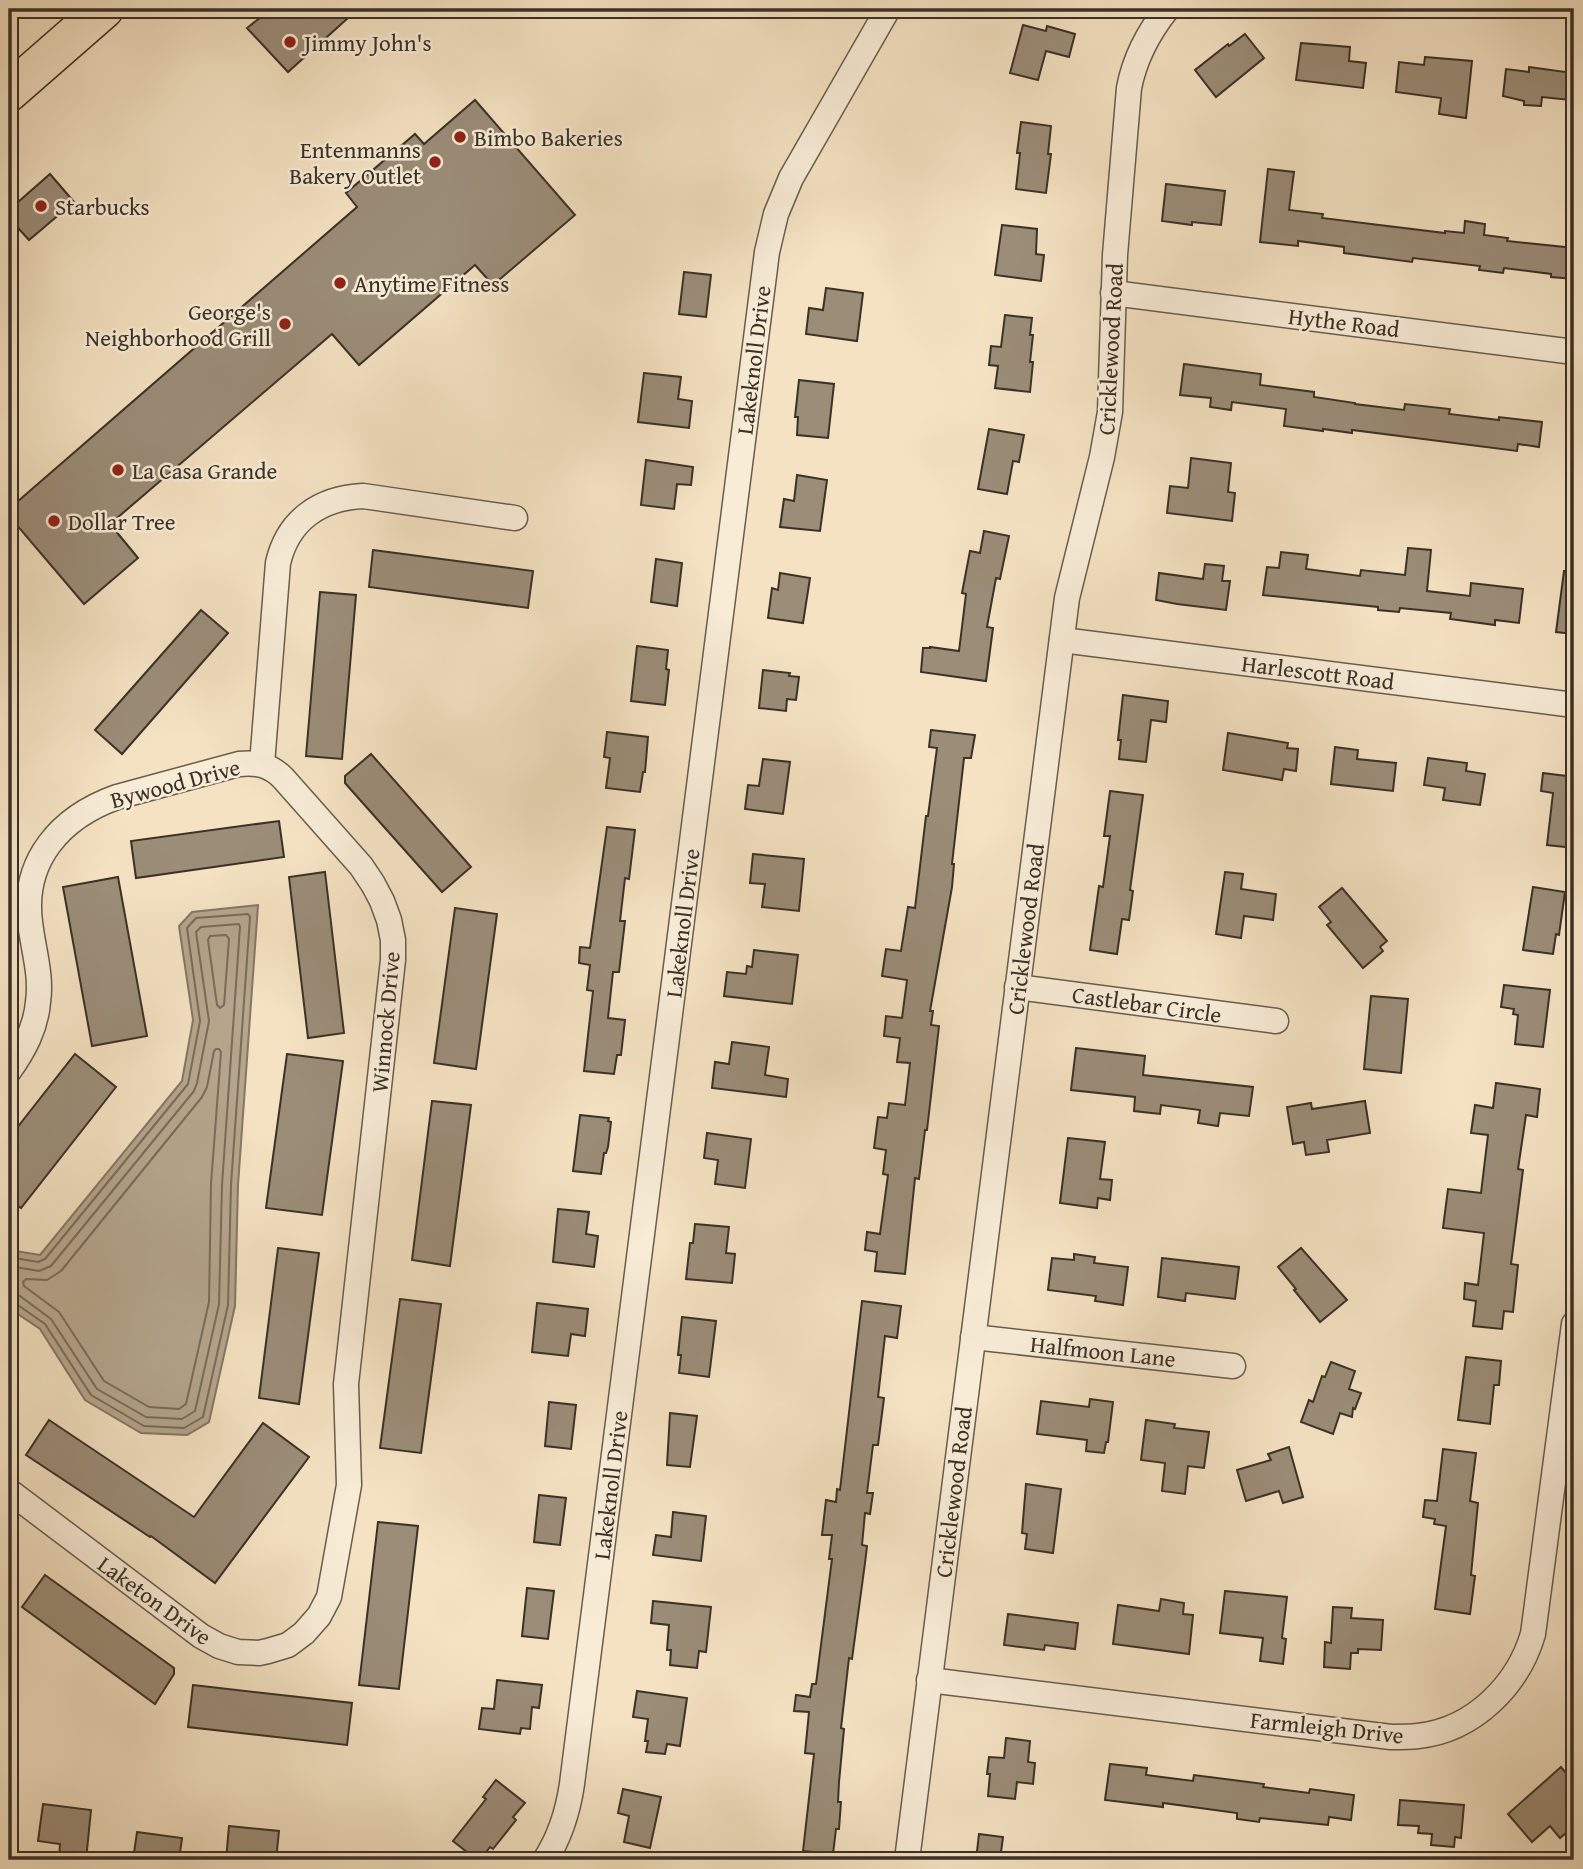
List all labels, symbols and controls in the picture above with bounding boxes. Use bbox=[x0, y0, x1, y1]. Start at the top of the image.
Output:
place label: Jimmy John's bbox=[301, 26, 432, 59]
marker: Jimmy John's bbox=[282, 34, 298, 50]
place label: Bimbo Bakeries bbox=[474, 121, 623, 154]
marker: Bimbo Bakeries bbox=[452, 129, 468, 145]
place label: Entenmanns Bakery Outlet bbox=[289, 133, 421, 192]
marker: Entenmanns Bakery Outlet bbox=[427, 154, 443, 170]
place label: Starbucks bbox=[55, 190, 150, 223]
marker: Starbucks bbox=[33, 198, 49, 214]
street label: Cricklewood Road bbox=[1089, 261, 1131, 436]
place label: Anytime Fitness bbox=[354, 267, 509, 300]
marker: Anytime Fitness bbox=[332, 275, 348, 291]
street label: Lakeknoll Drive bbox=[727, 284, 779, 436]
place label: George's Neighborhood Grill bbox=[85, 295, 271, 354]
street label: Hythe Road bbox=[1287, 299, 1402, 345]
marker: George's Neighborhood Grill bbox=[277, 316, 293, 332]
place label: La Casa Grande bbox=[132, 454, 277, 487]
marker: La Casa Grande bbox=[110, 462, 126, 478]
place label: Dollar Tree bbox=[68, 505, 176, 538]
marker: Dollar Tree bbox=[46, 513, 62, 529]
street label: Harlescott Road bbox=[1240, 646, 1397, 698]
street label: Bywood Drive bbox=[107, 750, 243, 816]
street label: Cricklewood Road bbox=[998, 841, 1052, 1016]
street label: Lakeknoll Drive bbox=[656, 847, 708, 999]
street label: Winnock Drive bbox=[362, 950, 408, 1094]
street label: Castlebar Circle bbox=[1070, 977, 1224, 1031]
street label: Halfmoon Lane bbox=[1029, 1327, 1177, 1375]
street label: Cricklewood Road bbox=[926, 1404, 980, 1579]
street label: Lakeknoll Drive bbox=[584, 1409, 636, 1561]
street label: Laketon Drive bbox=[91, 1547, 219, 1653]
street label: Farmleigh Drive bbox=[1249, 1703, 1405, 1751]

